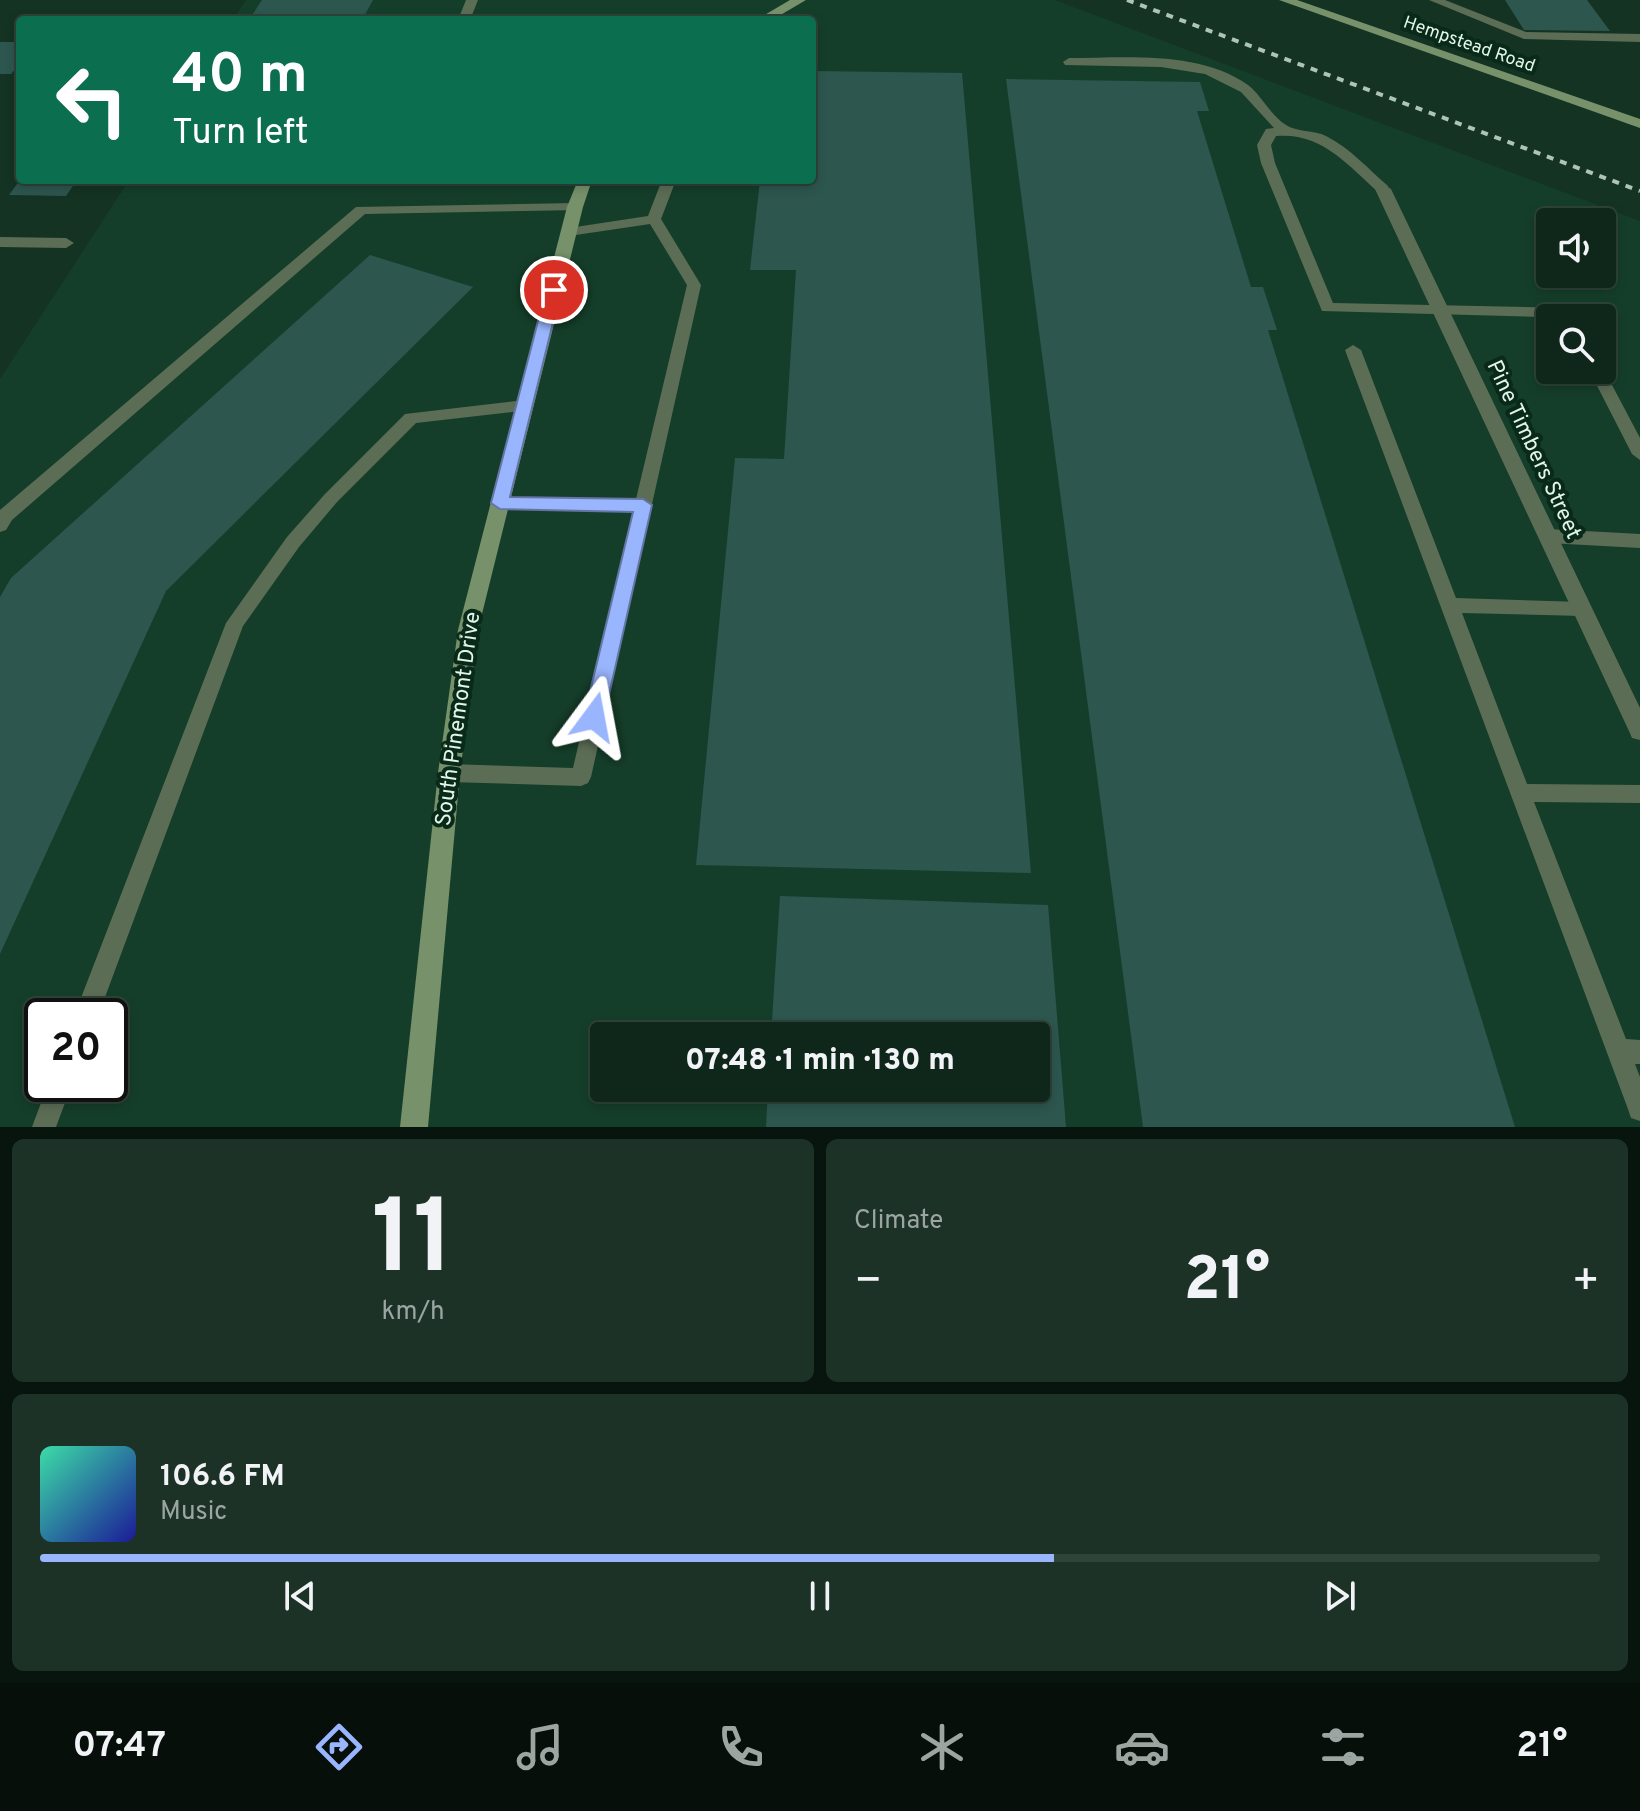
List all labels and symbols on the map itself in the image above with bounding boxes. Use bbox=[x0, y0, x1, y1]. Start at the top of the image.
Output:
street label: Hempstead Road bbox=[1400, 12, 1538, 78]
pin bbox=[520, 256, 588, 324]
street label: Pine Timbers Street bbox=[1480, 356, 1586, 544]
street label: South Pinemont Drive bbox=[431, 610, 487, 828]
position arrow bbox=[552, 675, 636, 759]
speed limit sign: 20 bbox=[24, 998, 128, 1102]

